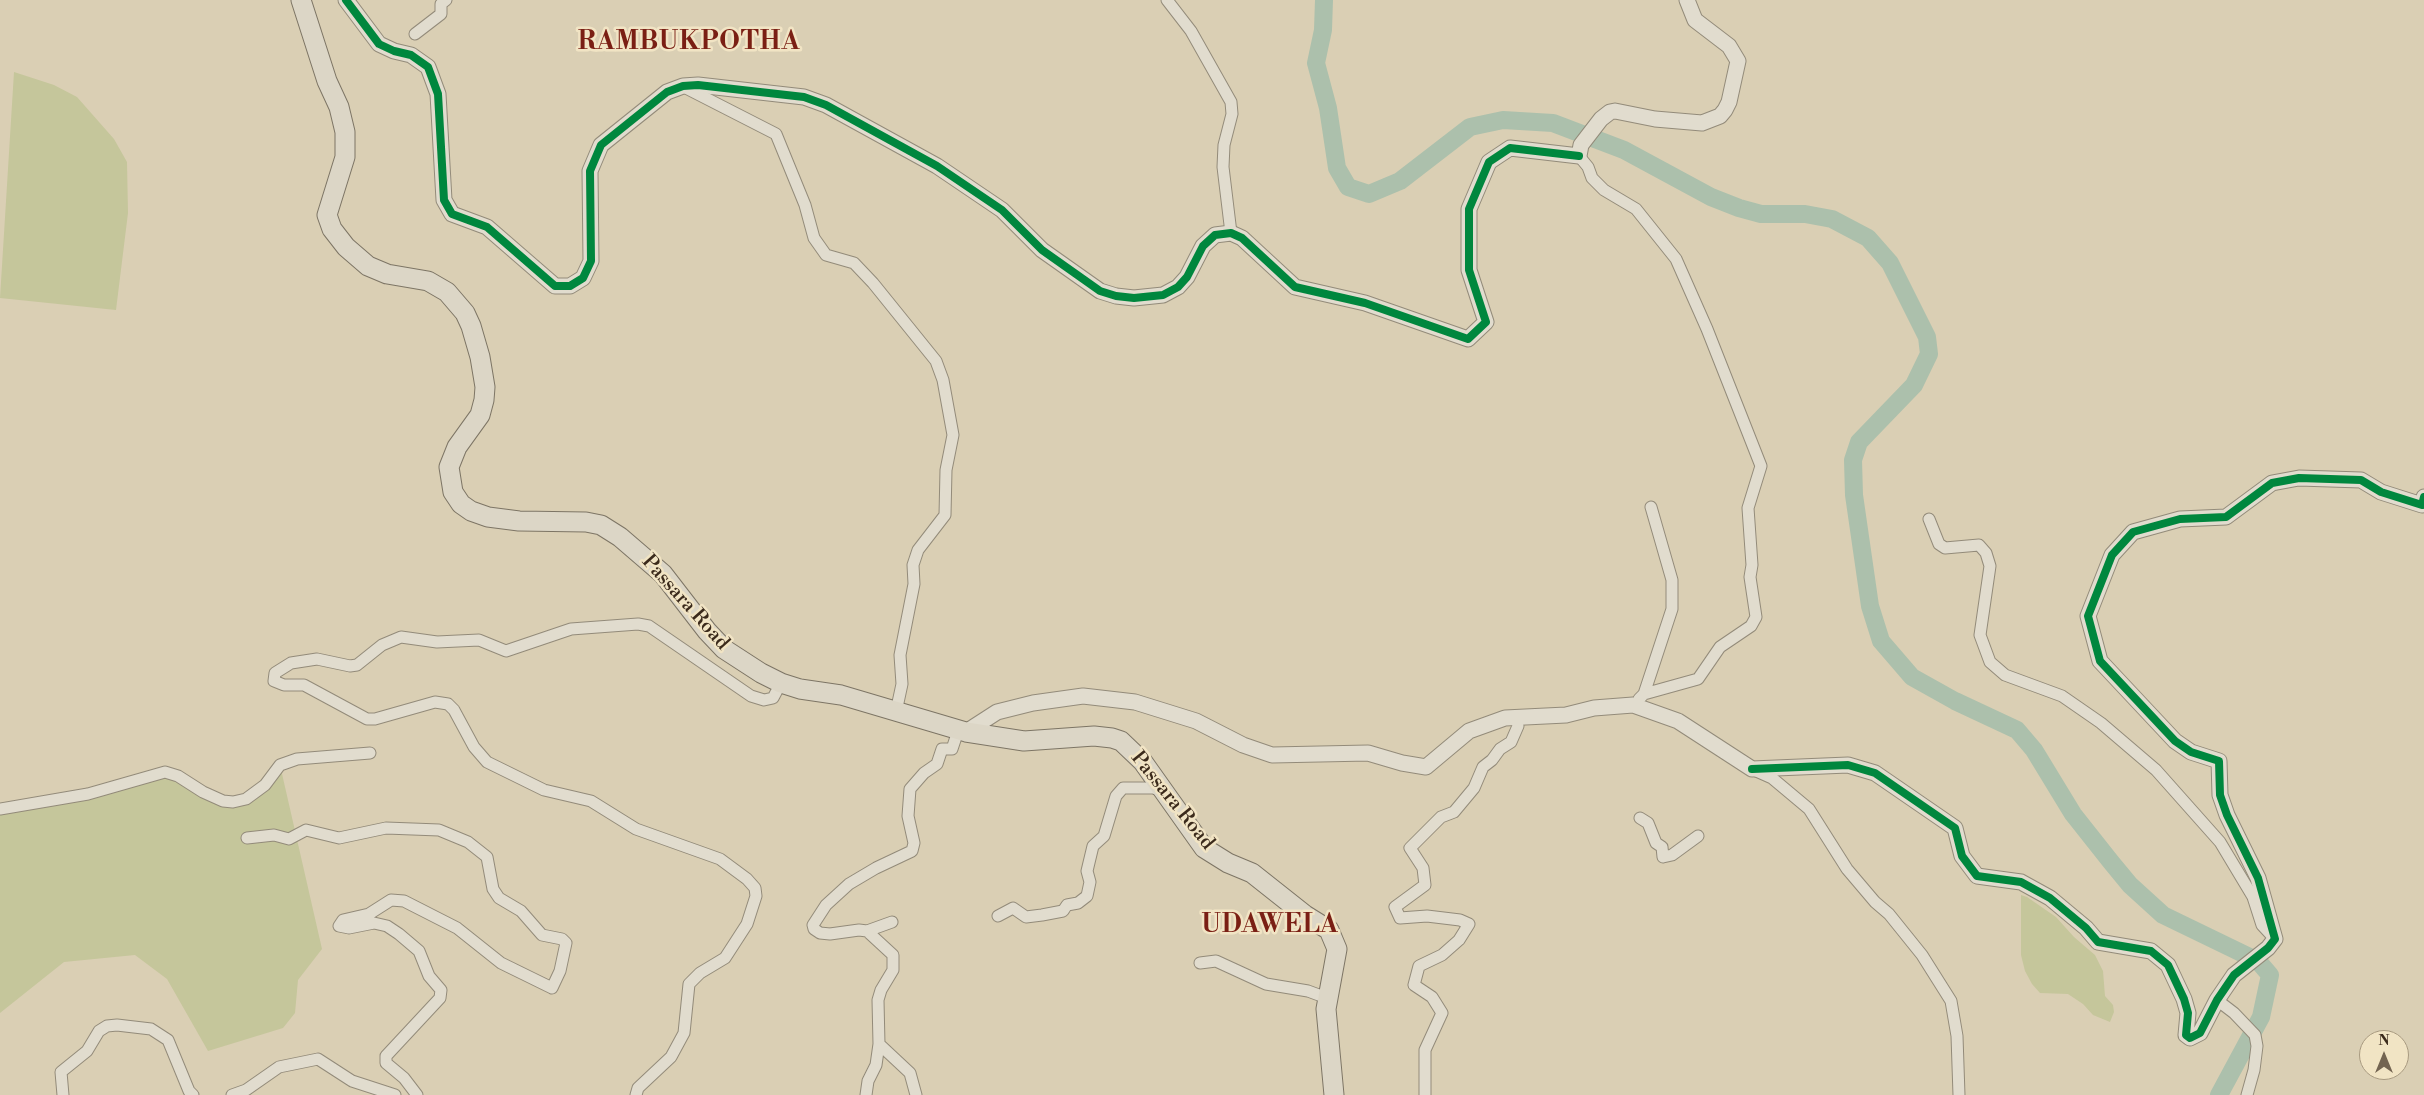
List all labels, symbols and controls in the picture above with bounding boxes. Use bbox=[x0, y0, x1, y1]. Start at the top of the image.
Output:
district label: RAMBUKPOTHA bbox=[576, 28, 802, 58]
street label: Passara Road bbox=[636, 551, 734, 655]
street label: Passara Road bbox=[1125, 747, 1219, 855]
district label: UDAWELA bbox=[1201, 911, 1339, 941]
north arrow bbox=[2359, 1030, 2409, 1080]
text: N bbox=[2378, 1032, 2390, 1050]

